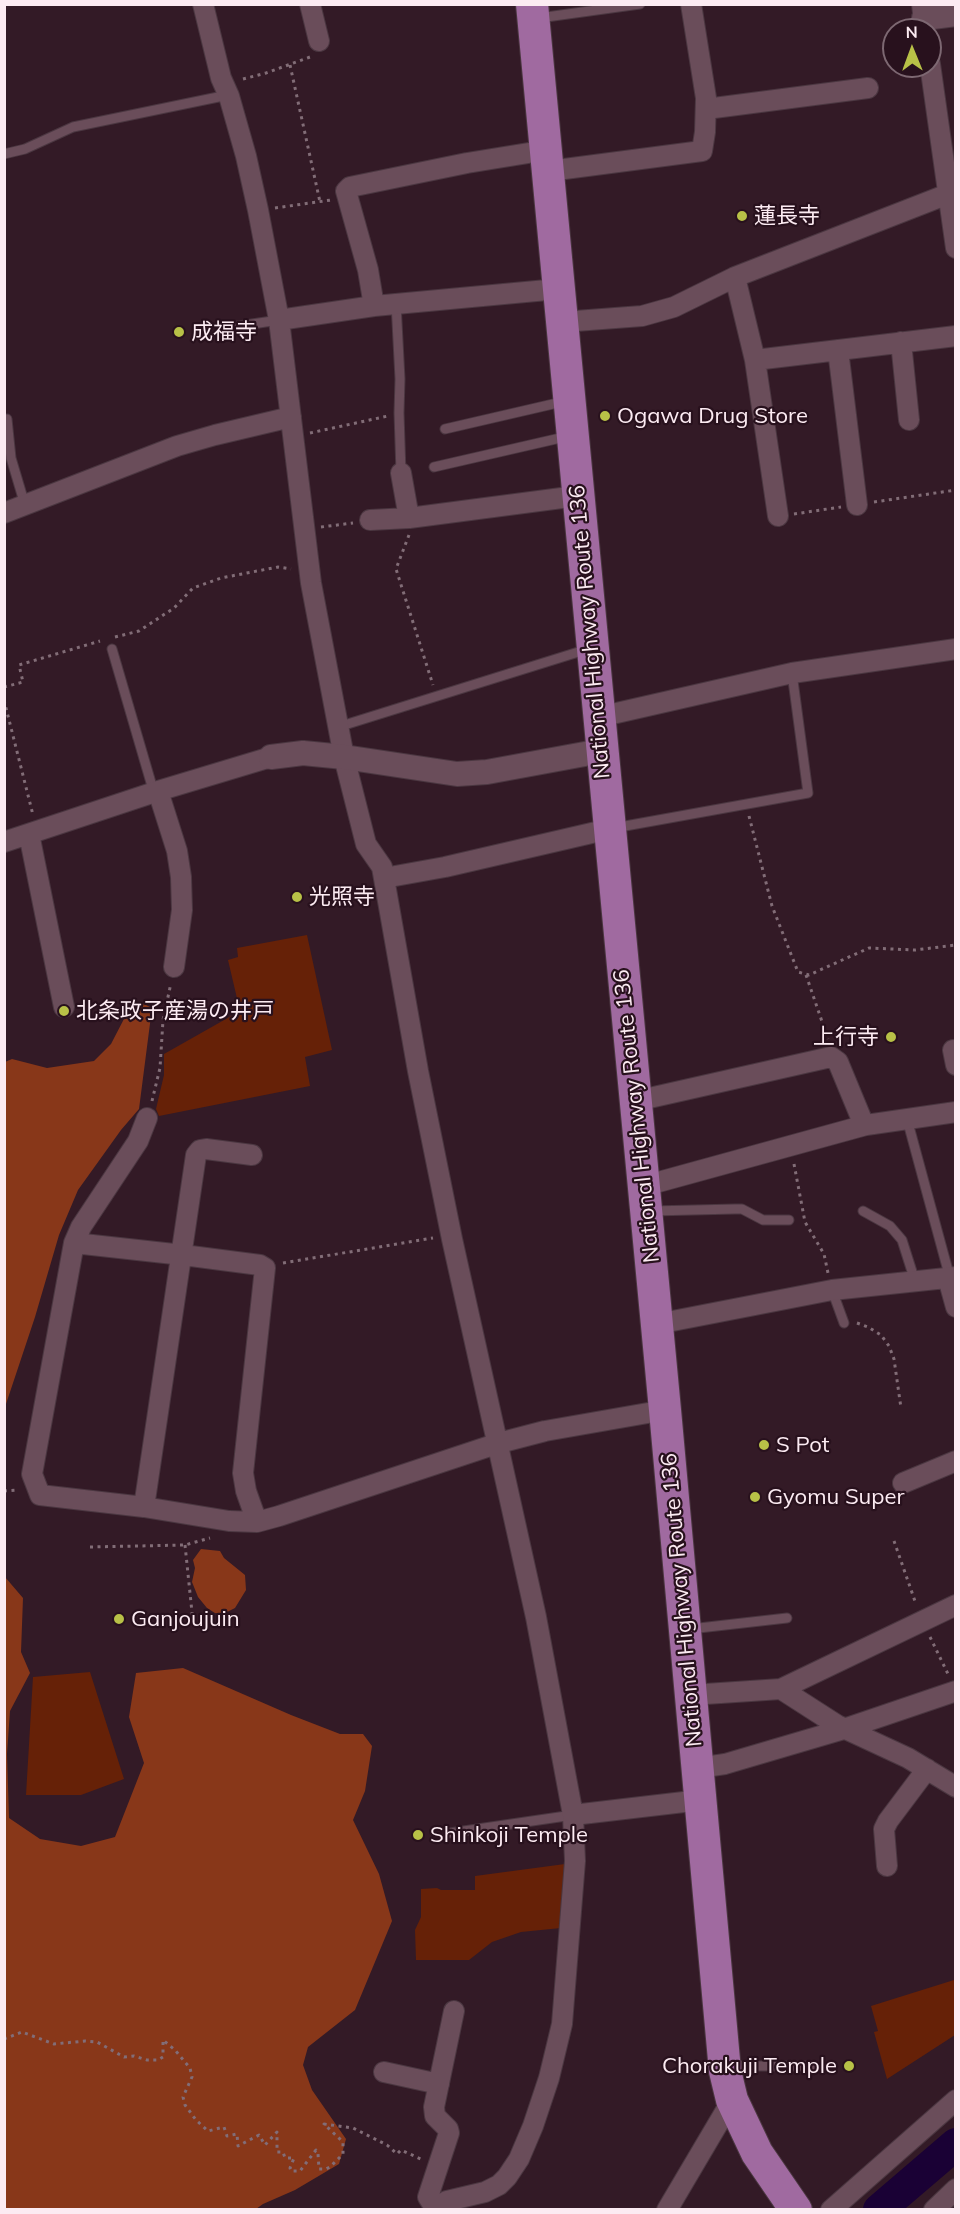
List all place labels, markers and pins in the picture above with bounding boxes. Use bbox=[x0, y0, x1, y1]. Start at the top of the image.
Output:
place label: 蓮長寺 bbox=[754, 203, 820, 229]
marker: 蓮長寺 bbox=[735, 209, 749, 223]
place label: 成福寺 bbox=[191, 319, 257, 345]
marker: 成福寺 bbox=[172, 325, 186, 339]
place label: Ogawa Drug Store bbox=[617, 403, 808, 429]
marker: Ogawa Drug Store bbox=[598, 409, 612, 423]
place label: 光照寺 bbox=[309, 884, 375, 910]
marker: 光照寺 bbox=[290, 890, 304, 904]
place label: 北条政子産湯の井戸 bbox=[76, 998, 274, 1024]
marker: 北条政子産湯の井戸 bbox=[57, 1004, 71, 1018]
place label: 上行寺 bbox=[813, 1024, 879, 1050]
marker: 上行寺 bbox=[884, 1030, 898, 1044]
place label: S Pot bbox=[776, 1432, 829, 1458]
marker: S Pot bbox=[757, 1438, 771, 1452]
place label: Gyomu Super bbox=[767, 1484, 904, 1510]
marker: Gyomu Super bbox=[748, 1490, 762, 1504]
place label: Ganjoujuin bbox=[131, 1606, 240, 1632]
marker: Ganjoujuin bbox=[112, 1612, 126, 1626]
place label: Shinkoji Temple bbox=[430, 1822, 588, 1848]
marker: Shinkoji Temple bbox=[411, 1828, 425, 1842]
place label: Chorakuji Temple bbox=[662, 2053, 837, 2079]
marker: Chorakuji Temple bbox=[842, 2059, 856, 2073]

